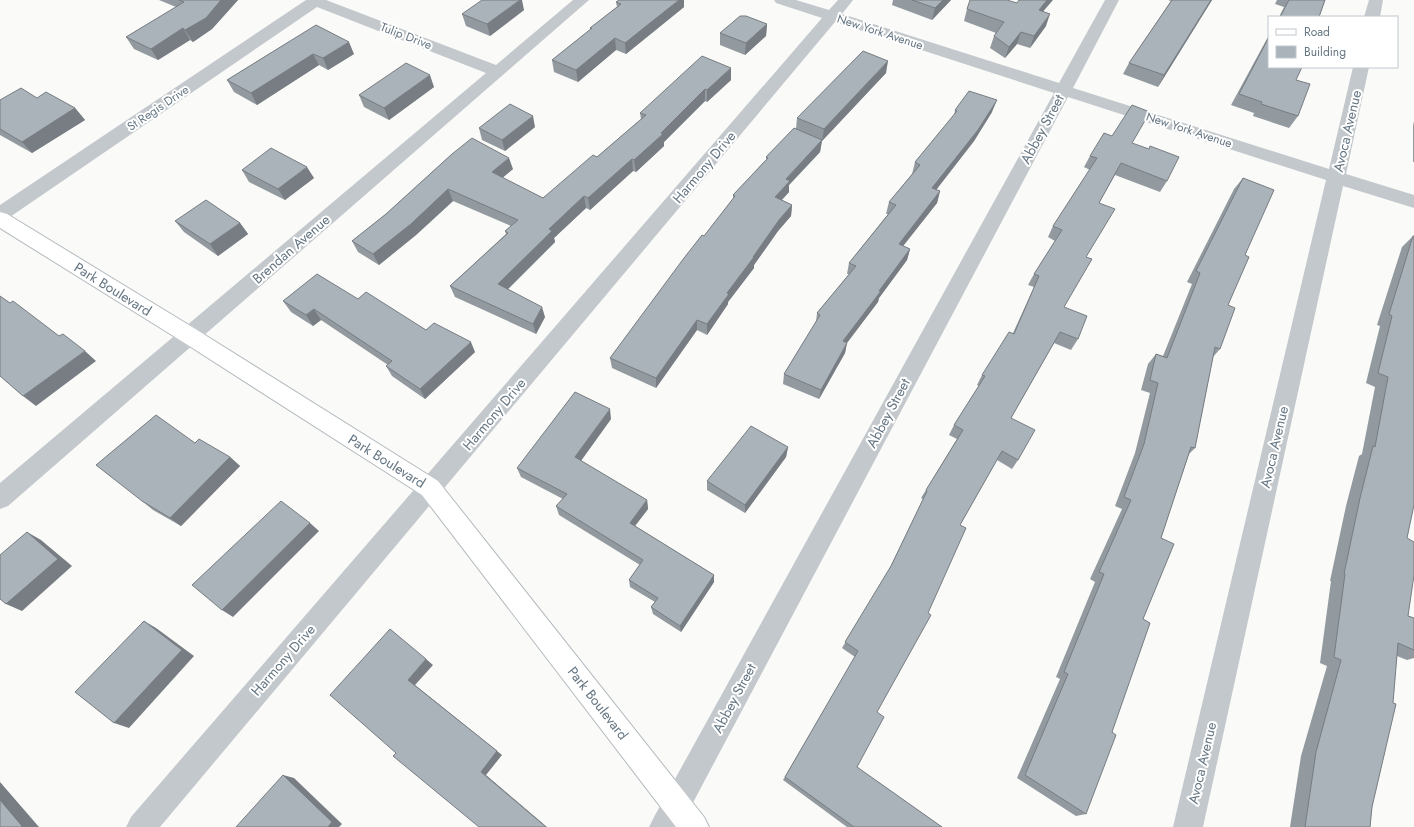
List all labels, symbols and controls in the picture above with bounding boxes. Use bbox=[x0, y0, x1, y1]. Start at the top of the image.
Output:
street label: New York Avenue bbox=[835, 10, 925, 54]
legend bbox=[1268, 16, 1398, 68]
street label: Tulip Drive bbox=[378, 18, 434, 54]
text: Road bbox=[1304, 23, 1330, 41]
text: Building bbox=[1304, 43, 1346, 61]
street label: St Regis Drive bbox=[124, 81, 192, 135]
street label: Avoca Avenue bbox=[1328, 88, 1366, 174]
street label: Abbey Street bbox=[1015, 90, 1069, 167]
street label: New York Avenue bbox=[1144, 108, 1234, 152]
street label: Harmony Drive bbox=[668, 127, 740, 207]
street label: Brendan Avenue bbox=[248, 210, 334, 288]
street label: Park Boulevard bbox=[70, 257, 156, 321]
street label: Harmony Drive bbox=[458, 374, 530, 454]
street label: Abbey Street bbox=[861, 374, 915, 451]
street label: Avoca Avenue bbox=[1255, 404, 1293, 490]
street label: Park Boulevard bbox=[344, 429, 430, 493]
street label: Harmony Drive bbox=[246, 620, 320, 700]
street label: Abbey Street bbox=[707, 659, 761, 736]
street label: Park Boulevard bbox=[563, 662, 633, 744]
street label: Avoca Avenue bbox=[1183, 720, 1221, 806]

